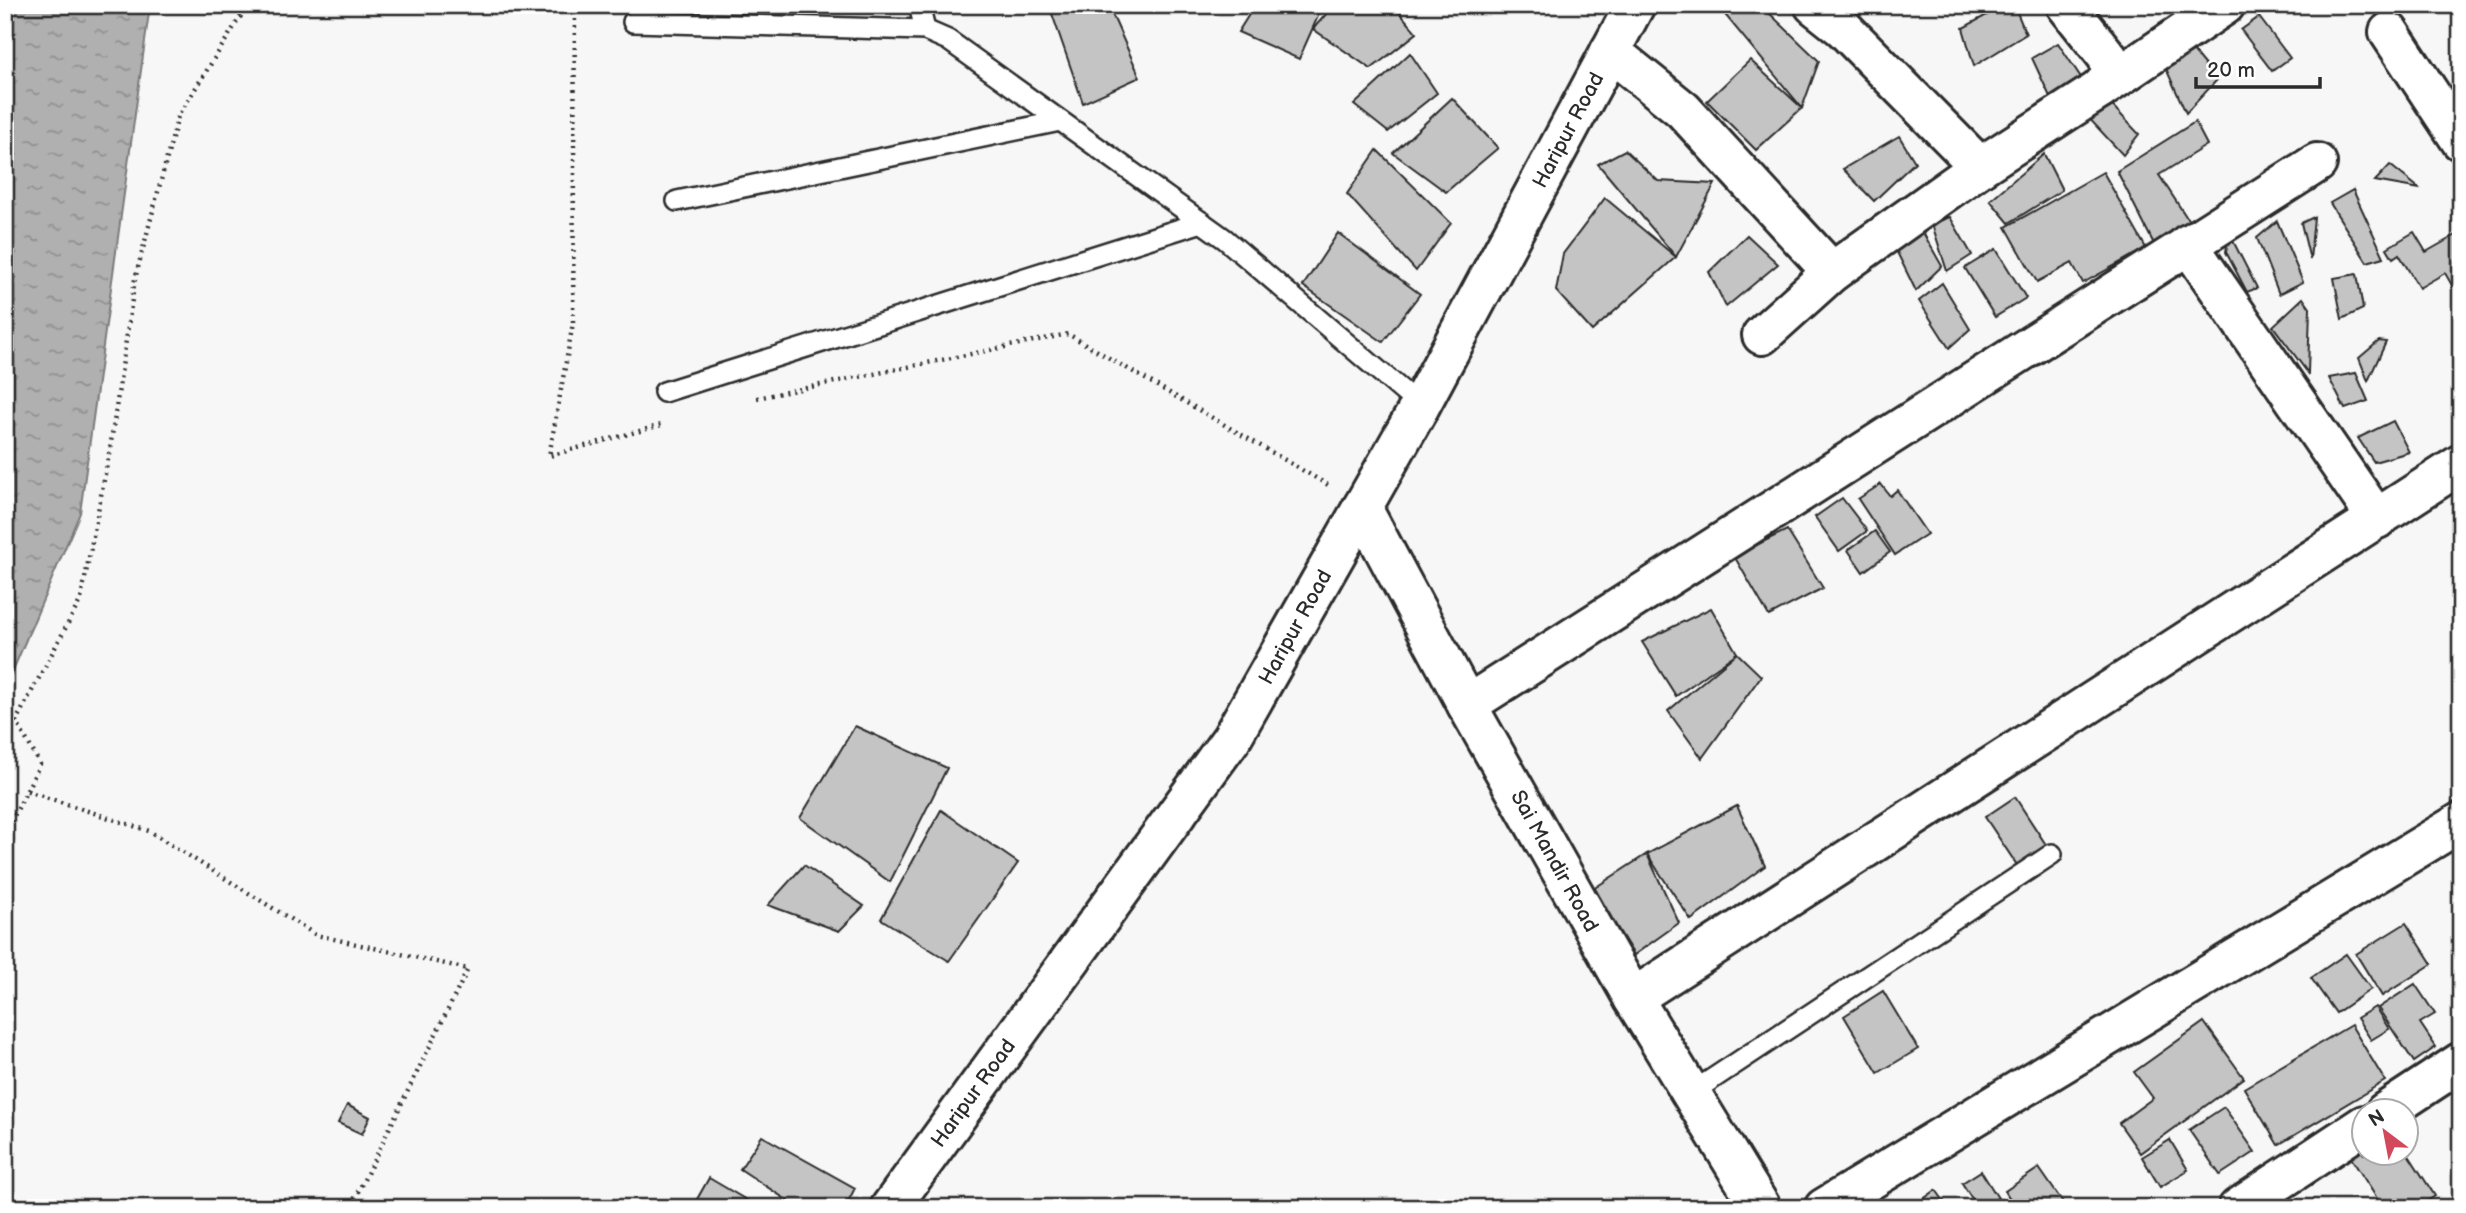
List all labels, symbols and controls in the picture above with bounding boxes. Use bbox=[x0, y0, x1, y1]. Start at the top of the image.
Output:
scale bar bbox=[2196, 46, 2321, 90]
text: 20 m bbox=[2207, 58, 2255, 83]
street label: Haripur Road bbox=[1527, 68, 1609, 192]
street label: Haripur Road bbox=[1254, 565, 1337, 689]
street label: Sai Mandir Road bbox=[1505, 786, 1604, 936]
street label: Haripur Road bbox=[926, 1034, 1021, 1152]
north arrow bbox=[2350, 1098, 2420, 1168]
text: N bbox=[2365, 1105, 2389, 1132]

